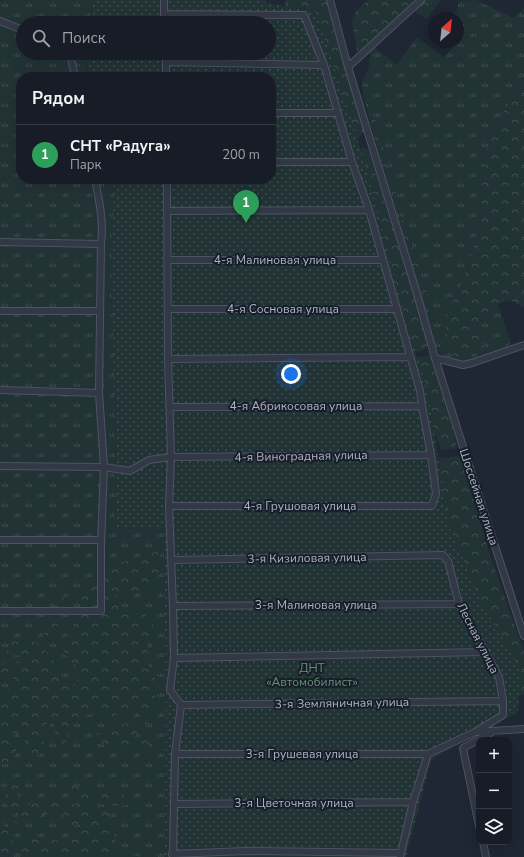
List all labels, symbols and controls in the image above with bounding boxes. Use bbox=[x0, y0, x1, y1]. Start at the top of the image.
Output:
north arrow bbox=[428, 12, 464, 48]
search box bbox=[16, 16, 276, 60]
icon: search bbox=[30, 27, 52, 49]
text: Поиск bbox=[62, 28, 106, 48]
text: Рядом bbox=[32, 87, 85, 110]
text: СНТ «Радуга» bbox=[70, 136, 171, 156]
text: 1 bbox=[41, 146, 49, 164]
text: 200 m bbox=[222, 146, 260, 164]
text: Парк bbox=[70, 156, 101, 174]
pin: 1 bbox=[233, 190, 259, 223]
street label: 4-я Малиновая улица bbox=[214, 252, 336, 268]
street label: 4-я Сосновая улица bbox=[227, 301, 339, 317]
your location bbox=[281, 364, 301, 384]
street label: 4-я Абрикосовая улица bbox=[230, 398, 362, 414]
street label: 4-я Виноградная улица bbox=[234, 447, 368, 465]
street label: Шоссейная улица bbox=[456, 447, 502, 547]
street label: 4-я Грушовая улица bbox=[243, 498, 357, 514]
street label: 3-я Кизиловая улица bbox=[247, 549, 367, 567]
street label: 3-я Малиновая улица bbox=[255, 597, 377, 613]
street label: Лесная улица bbox=[453, 600, 503, 676]
park label: ДНТ «Автомобилист» bbox=[266, 660, 358, 690]
street label: 3-я Земляничная улица bbox=[275, 694, 409, 712]
map controls bbox=[476, 737, 512, 845]
button: + bbox=[476, 737, 512, 773]
street label: 3-я Грушевая улица bbox=[246, 746, 358, 762]
button: − bbox=[476, 773, 512, 809]
street label: 3-я Цветочная улица bbox=[234, 795, 354, 811]
button: layers bbox=[476, 809, 512, 845]

